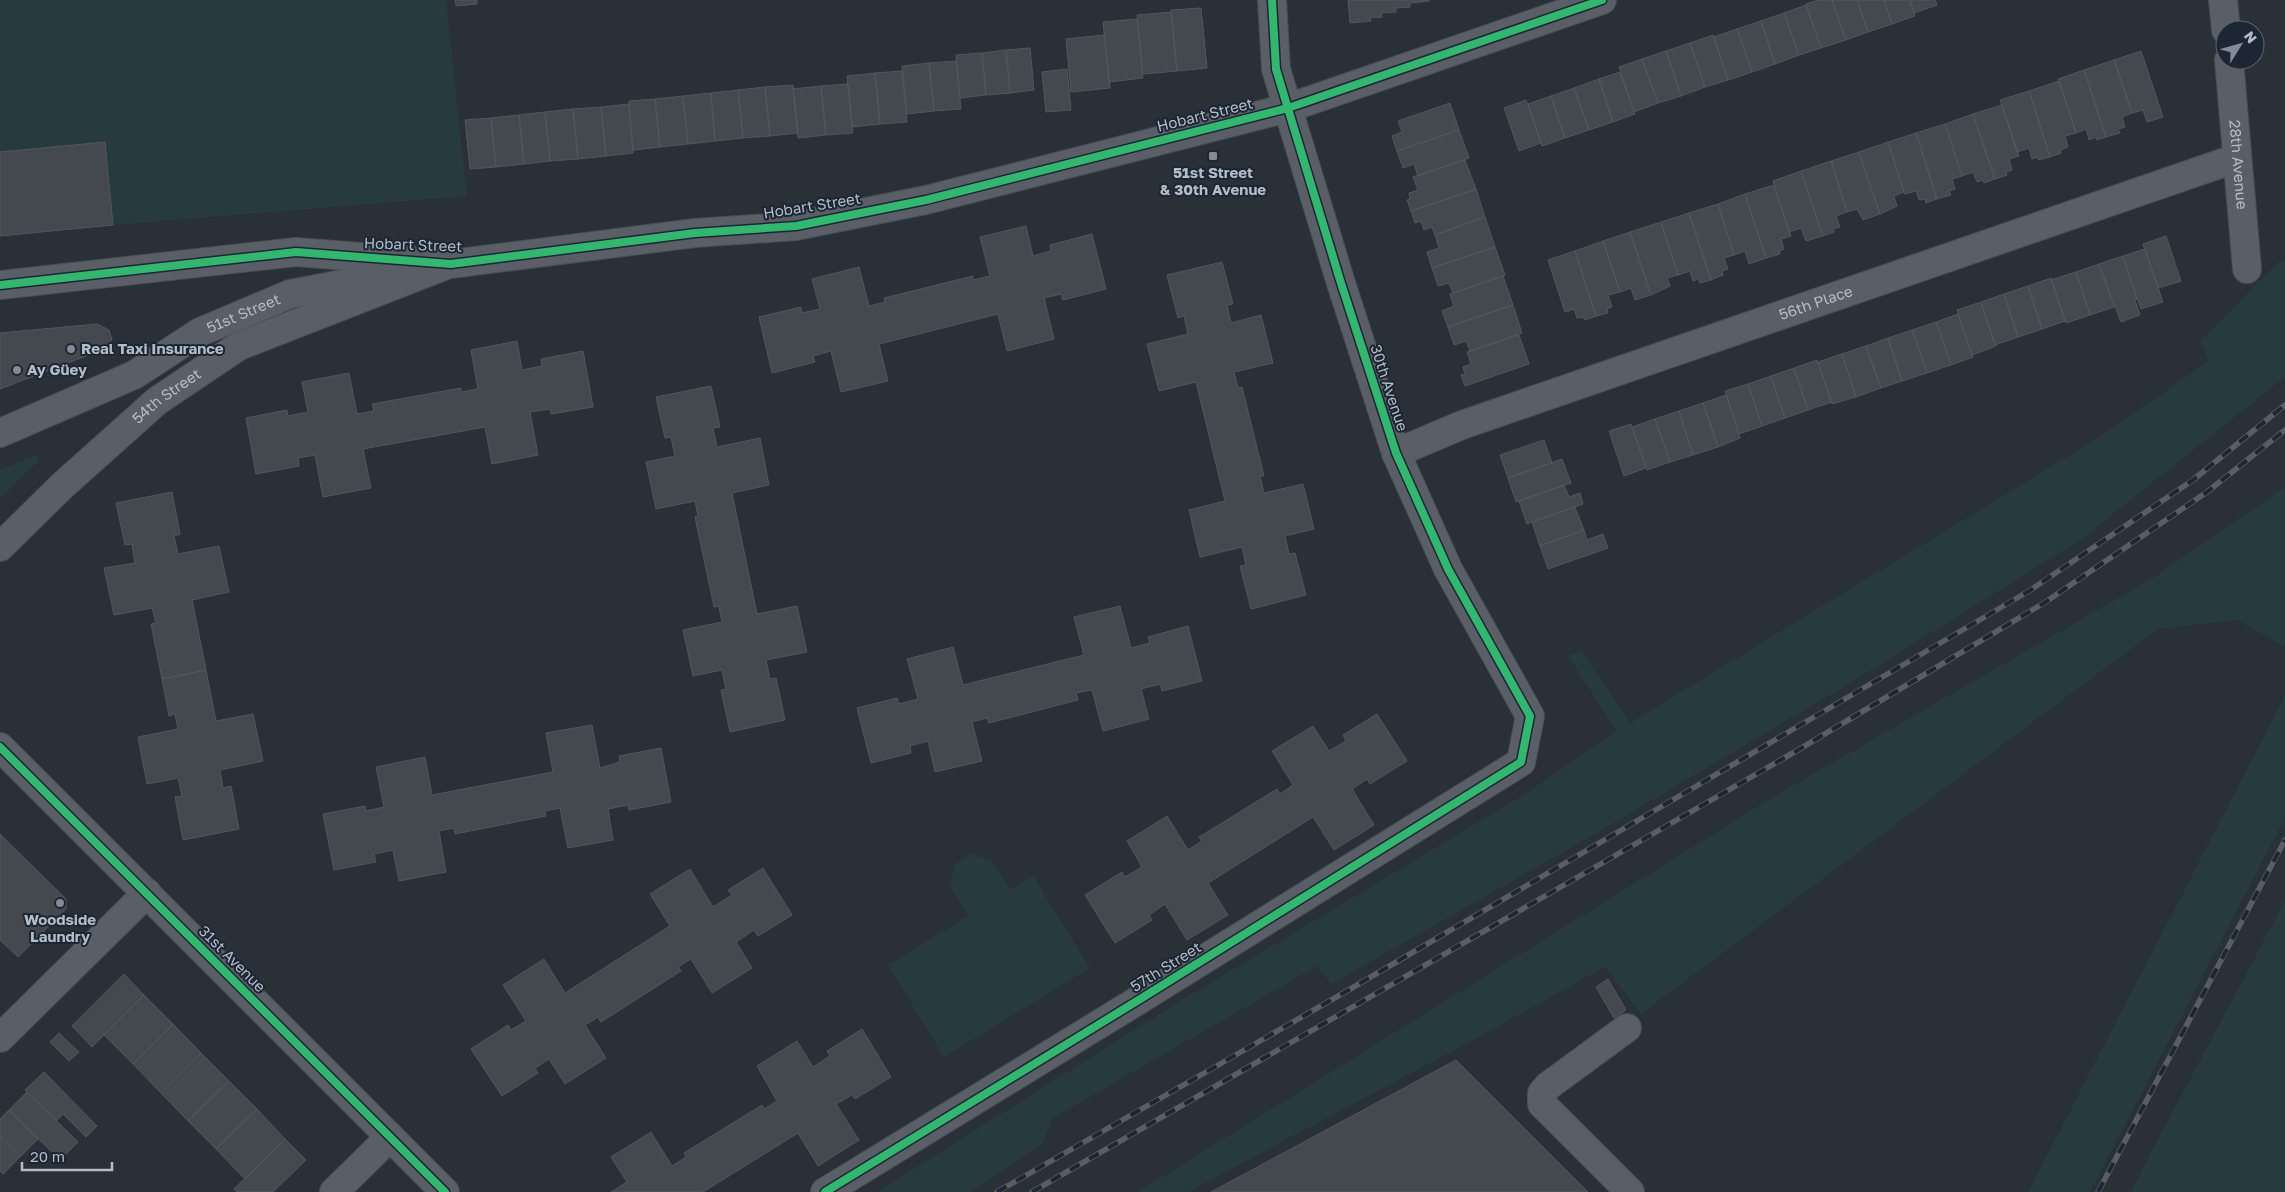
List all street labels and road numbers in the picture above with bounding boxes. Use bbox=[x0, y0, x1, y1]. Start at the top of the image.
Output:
street label: Hobart Street bbox=[1155, 93, 1255, 135]
street label: 28th Avenue bbox=[2226, 119, 2252, 210]
street label: Hobart Street bbox=[762, 188, 862, 222]
street label: Hobart Street bbox=[364, 233, 463, 255]
street label: 56th Place bbox=[1776, 281, 1855, 323]
street label: 51st Street bbox=[204, 289, 283, 336]
street label: 30th Avenue bbox=[1367, 342, 1413, 434]
street label: 54th Street bbox=[128, 364, 204, 427]
street label: 31st Avenue bbox=[196, 921, 270, 996]
street label: 57th Street bbox=[1127, 937, 1204, 995]

